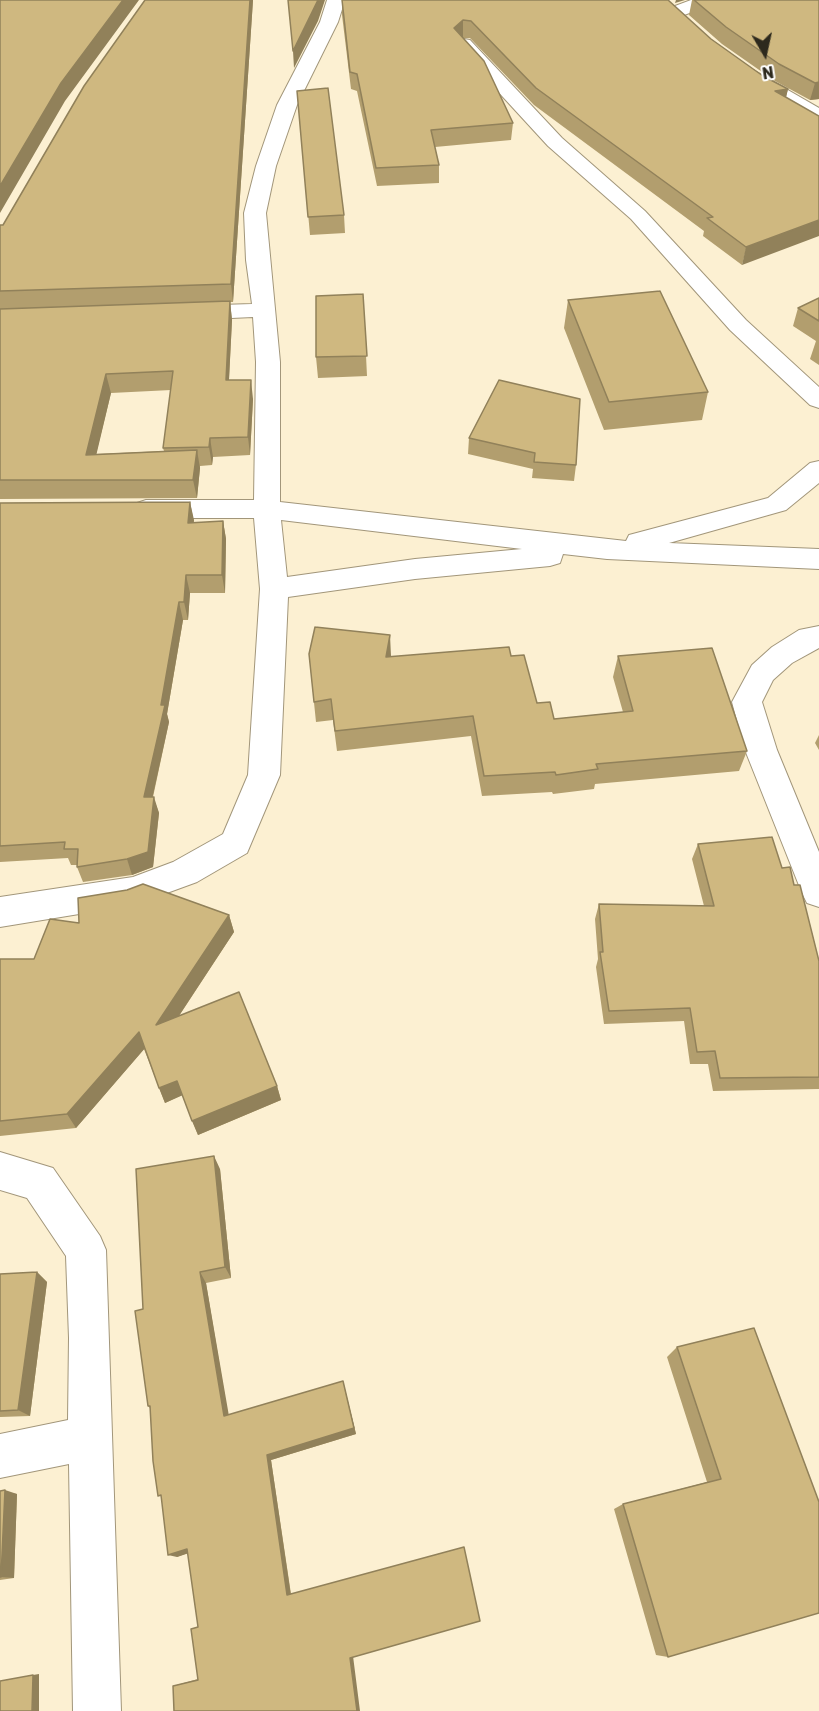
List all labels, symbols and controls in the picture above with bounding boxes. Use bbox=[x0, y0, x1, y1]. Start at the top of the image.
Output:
north arrow bbox=[735, 24, 795, 84]
text: N bbox=[761, 62, 775, 83]

